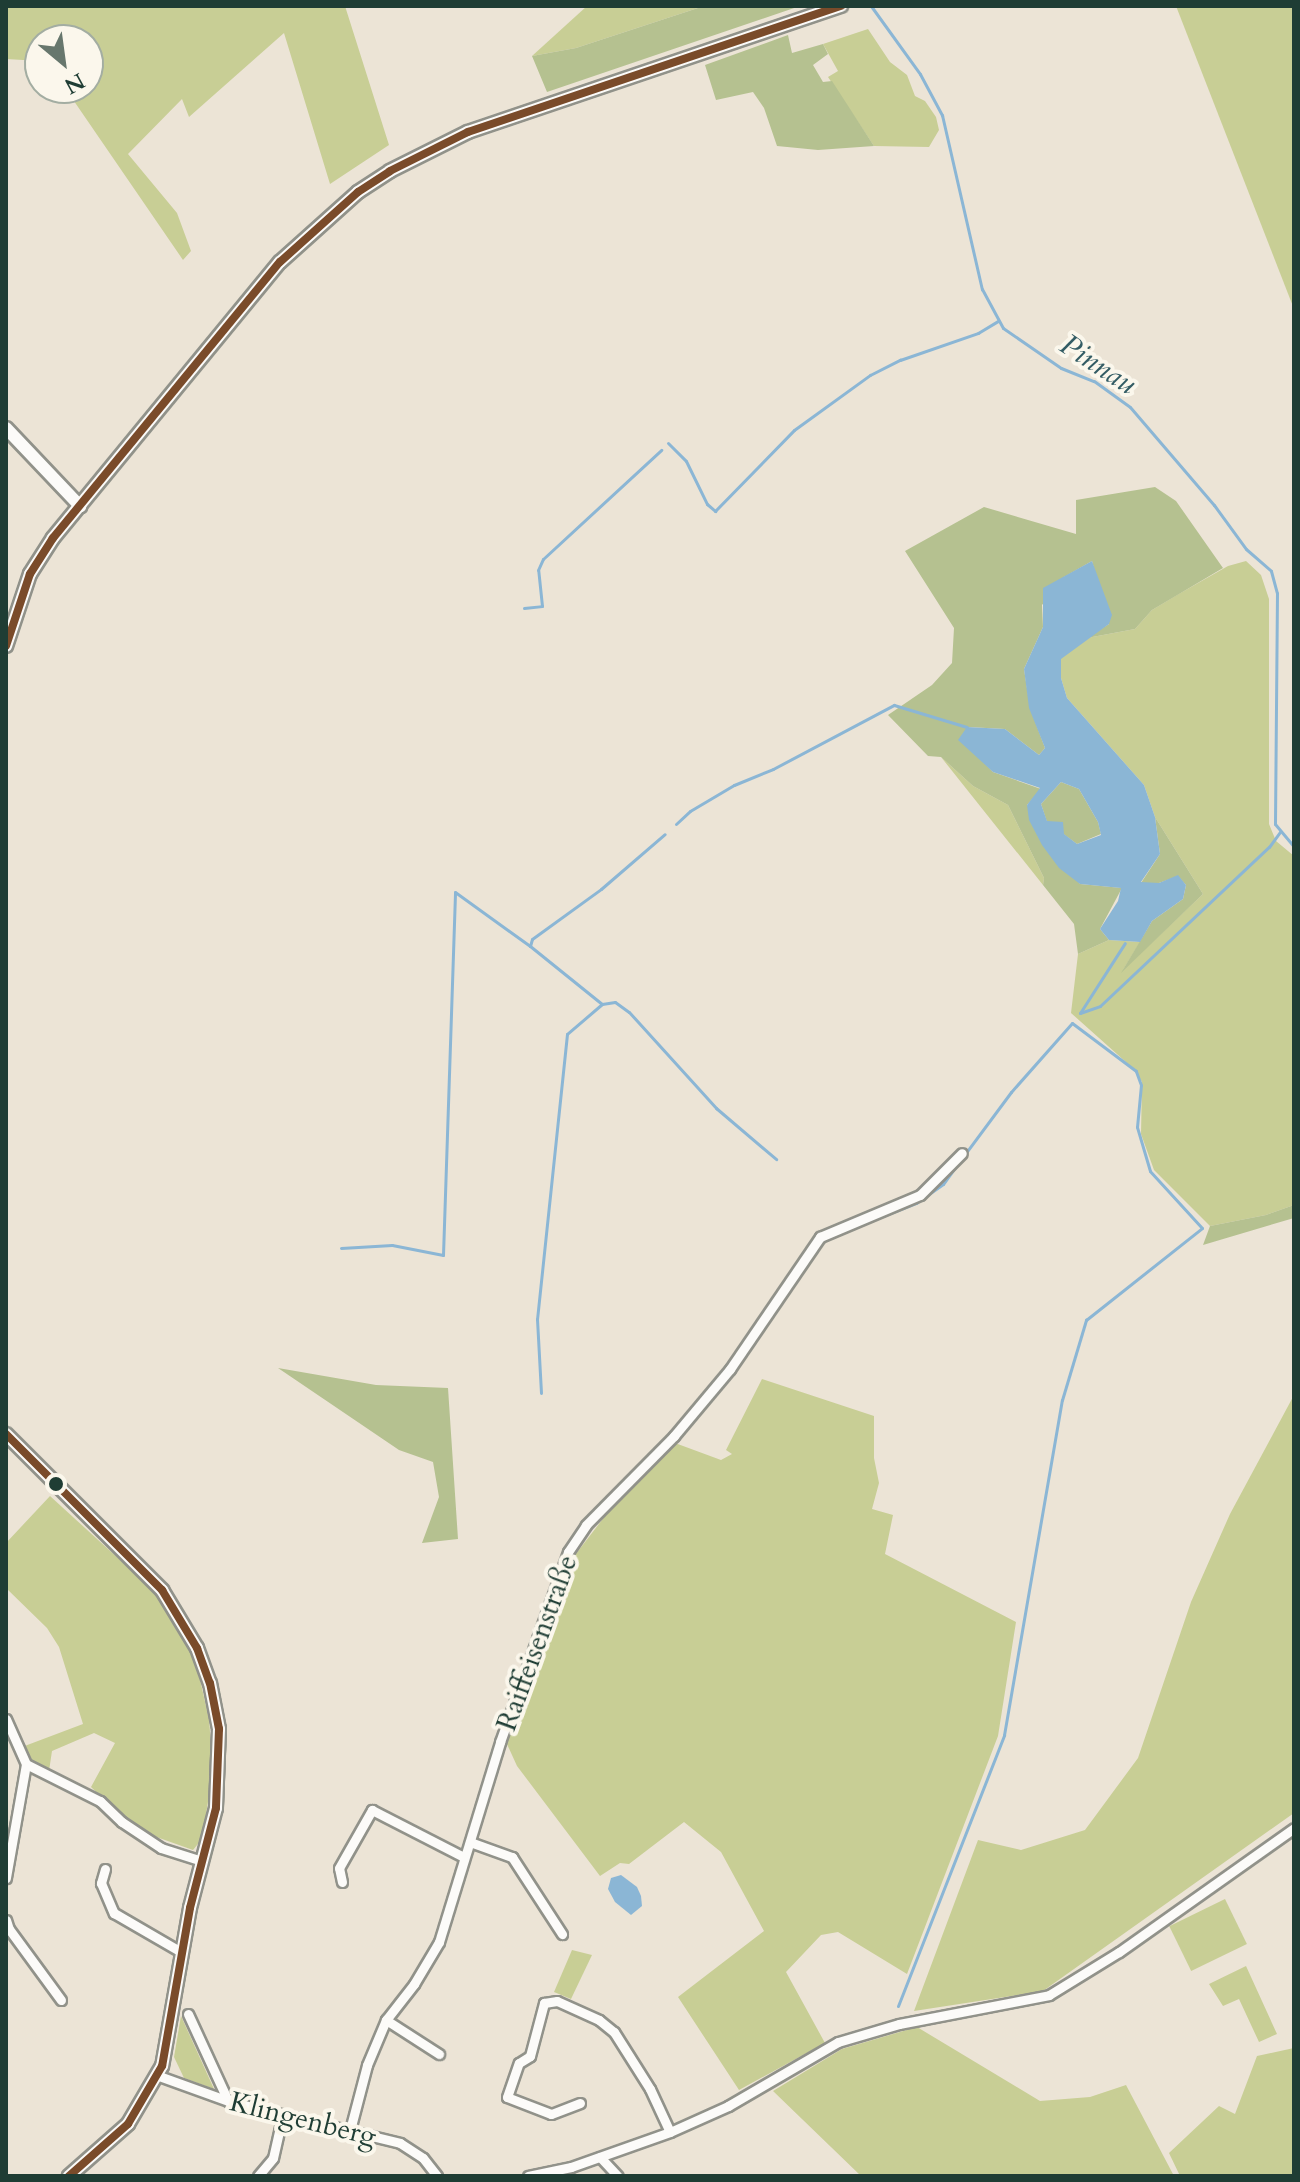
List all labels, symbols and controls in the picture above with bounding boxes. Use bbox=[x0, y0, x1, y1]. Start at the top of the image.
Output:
north arrow bbox=[24, 24, 104, 104]
text: N bbox=[59, 65, 90, 101]
water label: Pinnau bbox=[1053, 327, 1143, 403]
unlabelled marker bbox=[48, 1476, 64, 1492]
street label: Raiffeisenstraße bbox=[490, 1550, 584, 1736]
street label: Klingenberg bbox=[226, 2085, 380, 2153]

